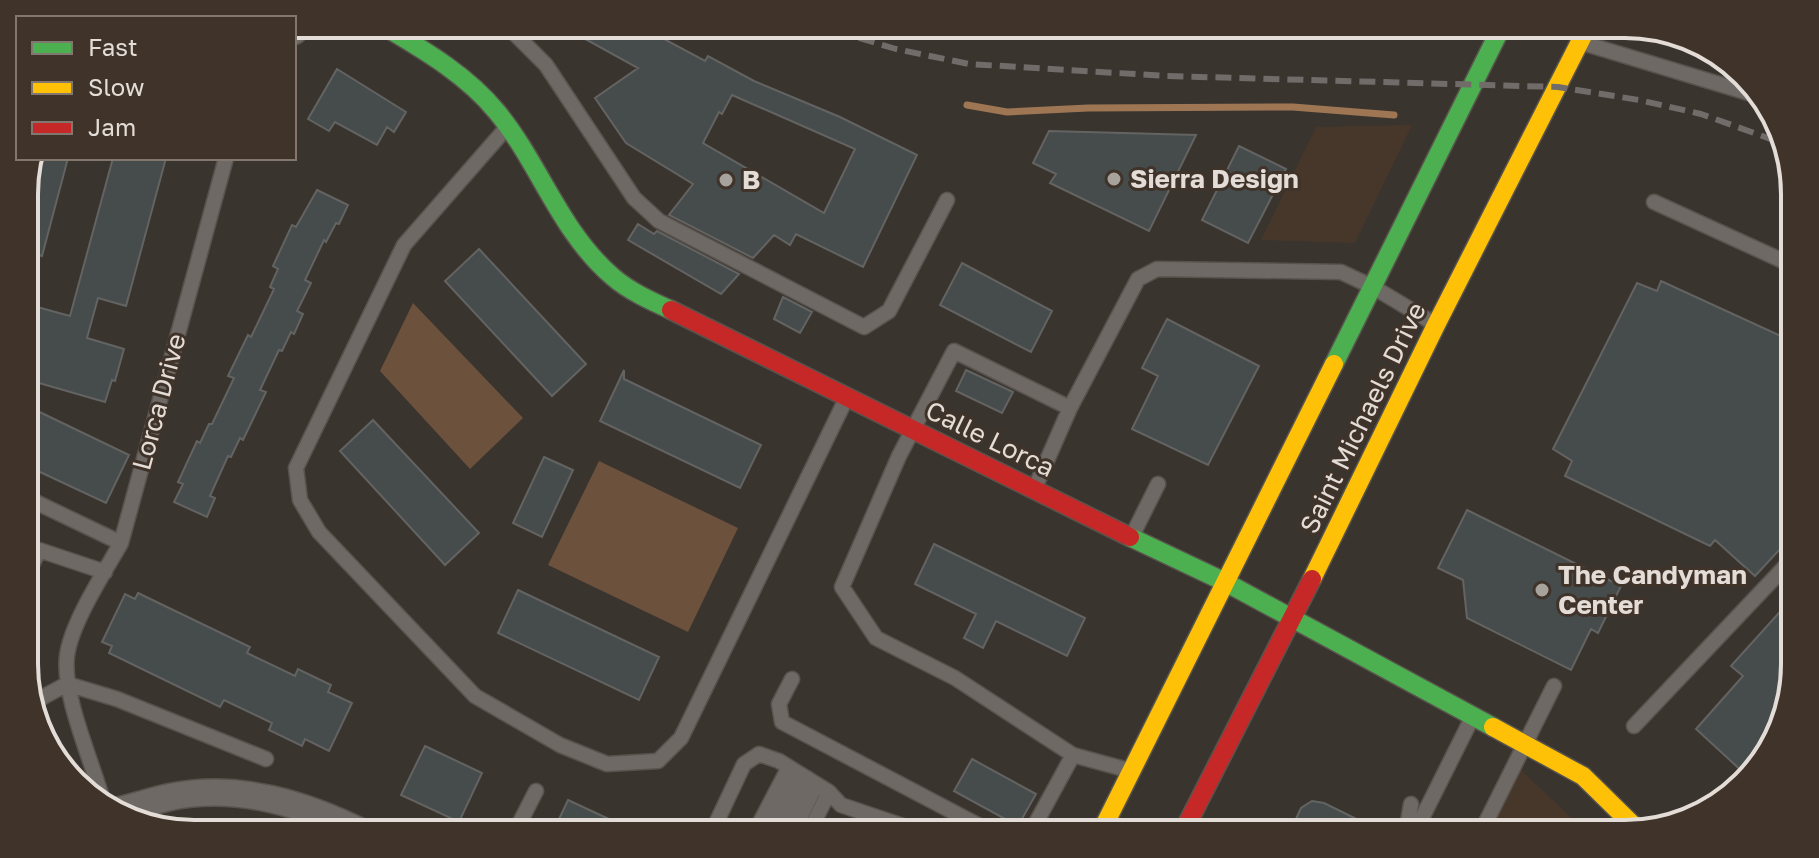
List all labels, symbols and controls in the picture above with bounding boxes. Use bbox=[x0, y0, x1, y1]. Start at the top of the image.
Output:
legend bbox=[16, 16, 296, 160]
text: Fast bbox=[88, 32, 138, 61]
text: Slow bbox=[88, 72, 144, 101]
text: Jam bbox=[88, 112, 136, 141]
place label: Sierra Design bbox=[1130, 163, 1299, 194]
place label: B bbox=[742, 164, 760, 195]
marker: Sierra Design bbox=[1105, 170, 1123, 188]
marker: B bbox=[717, 171, 735, 189]
street label: Saint Michaels Drive bbox=[1293, 297, 1432, 538]
street label: Lorca Drive bbox=[125, 330, 192, 473]
street label: Calle Lorca bbox=[921, 394, 1060, 483]
place label: The Candyman Center bbox=[1558, 559, 1747, 620]
marker: The Candyman Center bbox=[1533, 581, 1551, 599]

